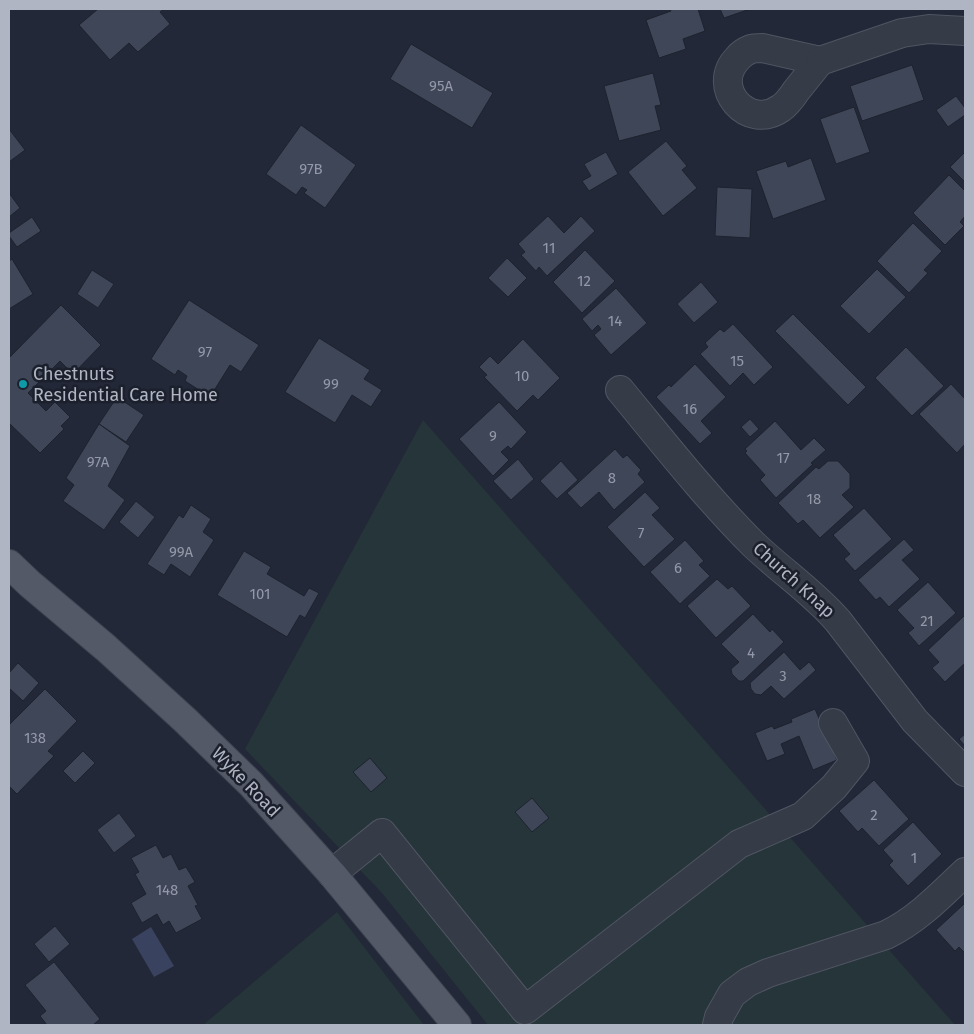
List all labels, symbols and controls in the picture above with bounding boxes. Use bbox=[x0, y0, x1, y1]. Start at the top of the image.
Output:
house number: 95A bbox=[429, 77, 453, 95]
house number: 97B bbox=[299, 160, 323, 178]
house number: 11 bbox=[543, 239, 555, 257]
house number: 12 bbox=[577, 272, 591, 290]
house number: 14 bbox=[608, 312, 622, 330]
house number: 97 bbox=[198, 343, 212, 361]
house number: 15 bbox=[730, 352, 744, 370]
place label: Chestnuts Residential Care Home bbox=[33, 363, 218, 406]
house number: 10 bbox=[515, 367, 529, 385]
house number: 99 bbox=[323, 375, 339, 393]
marker: Chestnuts Residential Care Home bbox=[17, 378, 29, 390]
house number: 16 bbox=[683, 400, 697, 418]
house number: 9 bbox=[489, 427, 497, 445]
house number: 17 bbox=[776, 449, 790, 467]
house number: 97A bbox=[87, 453, 110, 471]
house number: 8 bbox=[608, 469, 616, 487]
house number: 18 bbox=[807, 490, 821, 508]
house number: 7 bbox=[638, 524, 645, 542]
street label: Church Knap bbox=[748, 537, 840, 623]
house number: 99A bbox=[169, 543, 193, 561]
house number: 6 bbox=[674, 559, 682, 577]
house number: 101 bbox=[250, 585, 271, 603]
house number: 21 bbox=[920, 612, 934, 630]
house number: 4 bbox=[747, 644, 755, 662]
house number: 3 bbox=[779, 667, 787, 685]
house number: 138 bbox=[24, 729, 46, 747]
street label: Wyke Road bbox=[207, 742, 285, 822]
house number: 2 bbox=[870, 806, 878, 824]
house number: 1 bbox=[911, 849, 917, 867]
house number: 148 bbox=[156, 881, 178, 899]

